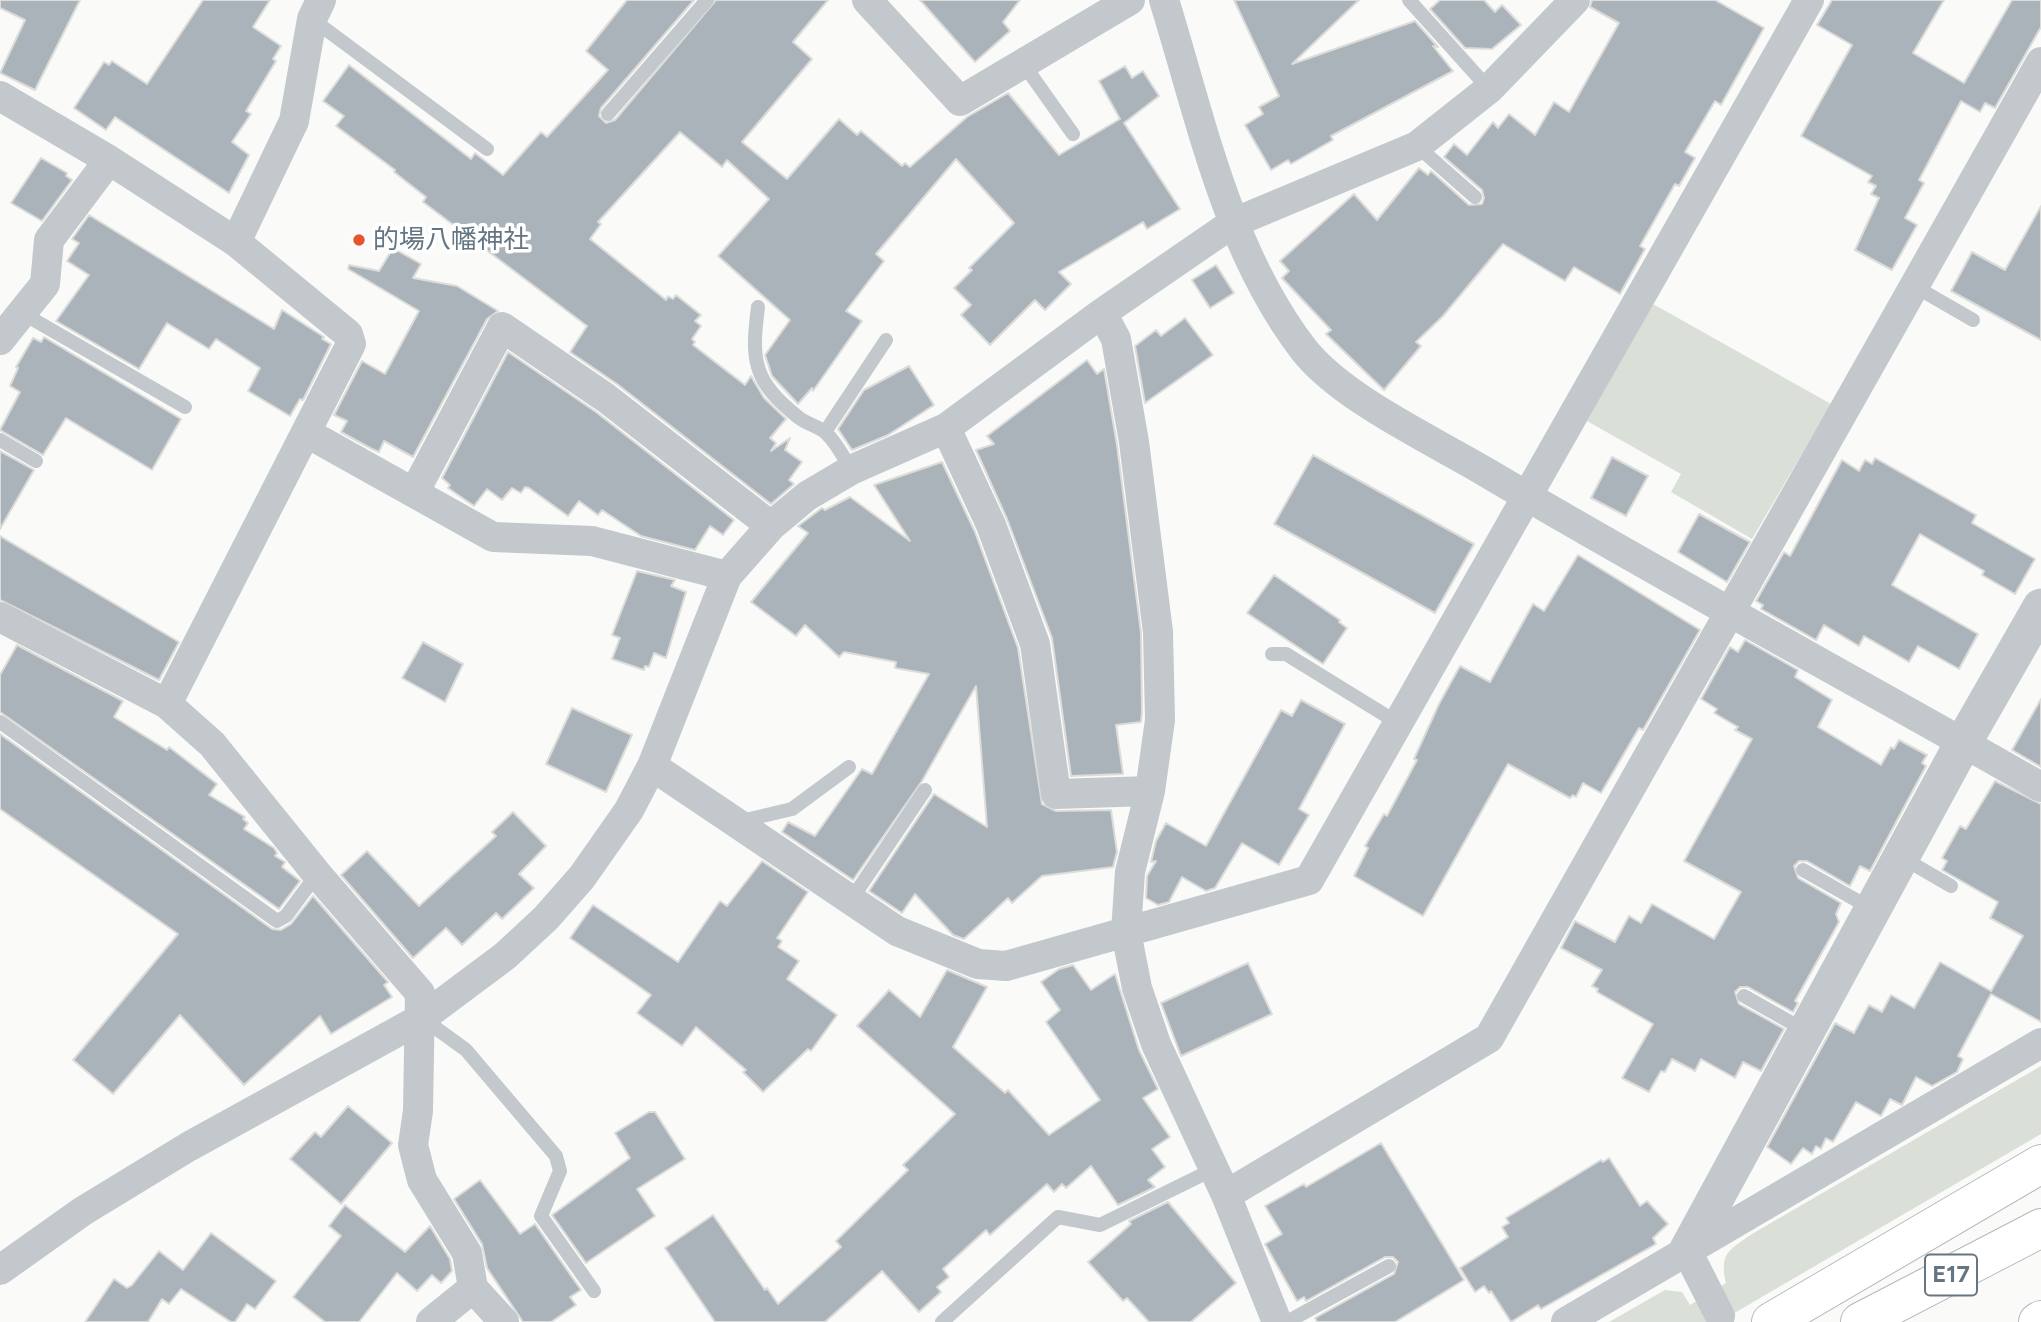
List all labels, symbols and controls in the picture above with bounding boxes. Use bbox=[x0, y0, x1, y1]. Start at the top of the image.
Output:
place label: 的場八幡神社 bbox=[373, 224, 529, 256]
marker: 的場八幡神社 bbox=[351, 232, 367, 248]
road number: E17 bbox=[1925, 1254, 1977, 1296]

